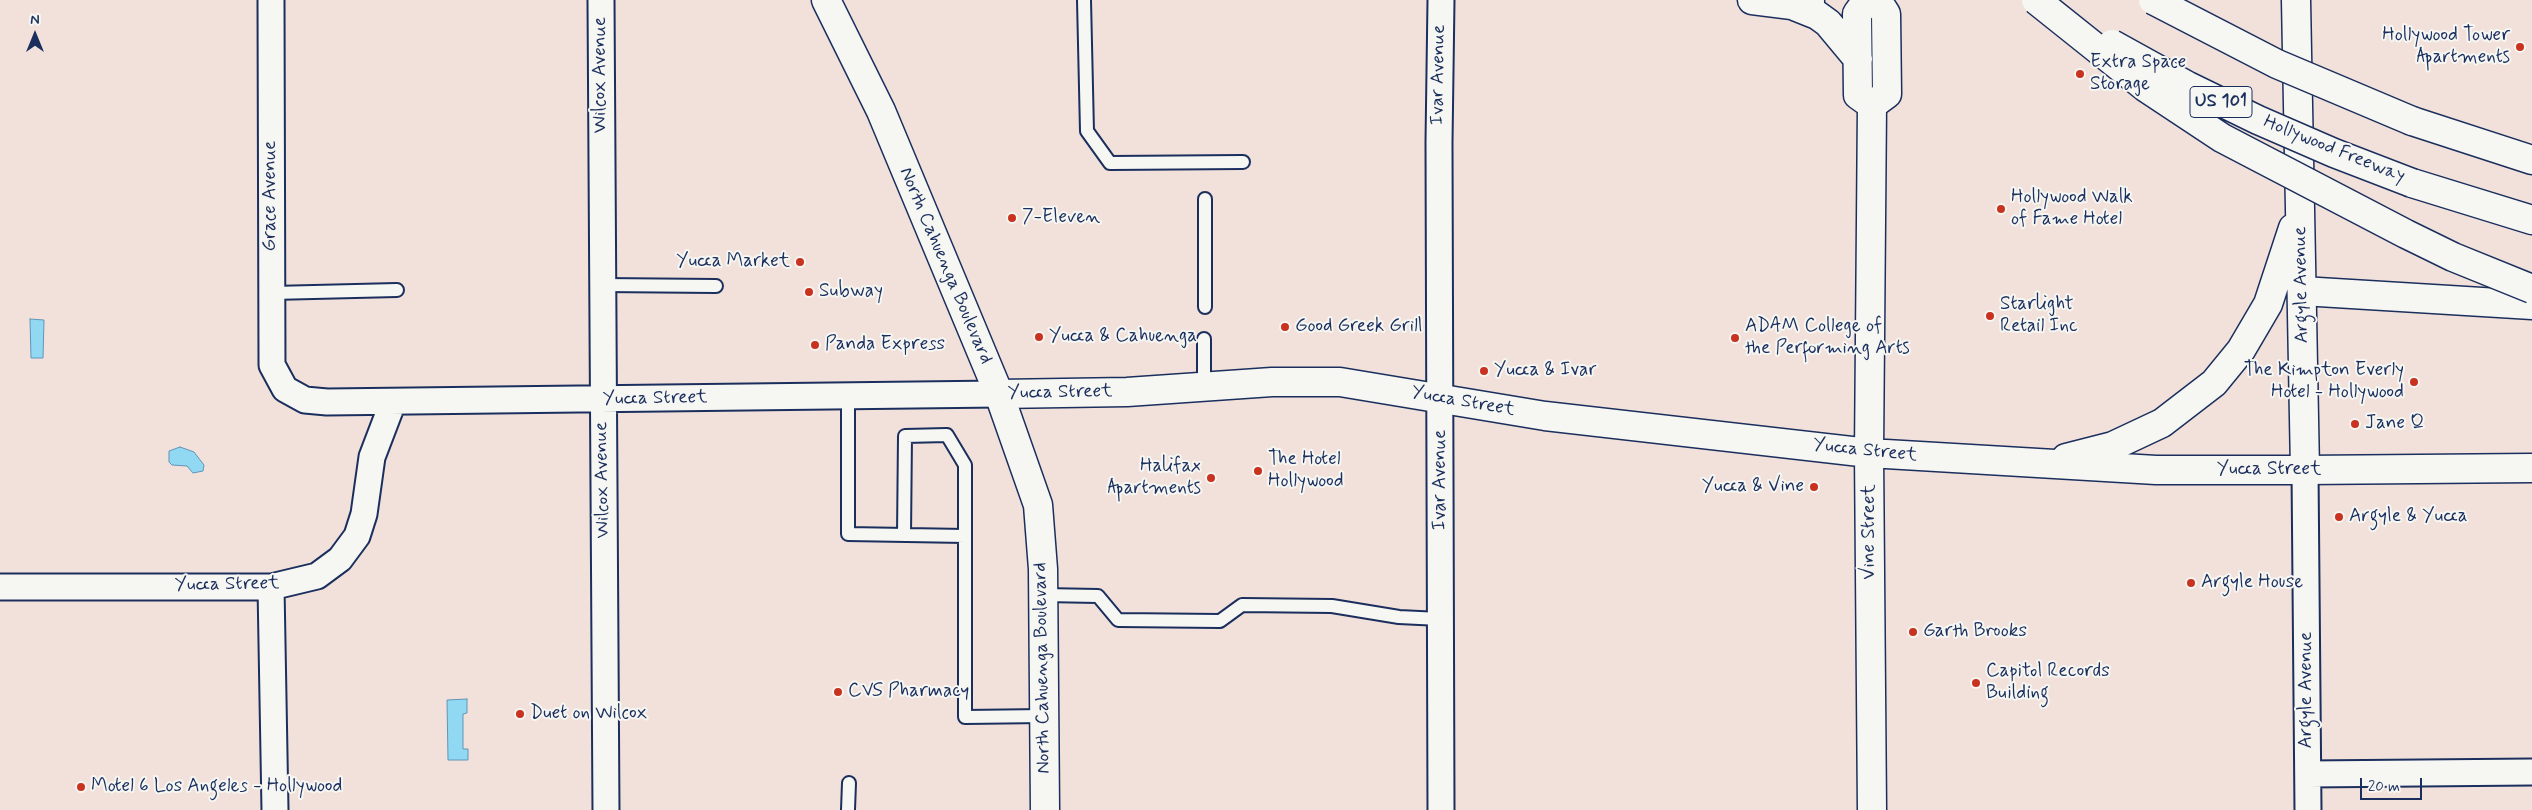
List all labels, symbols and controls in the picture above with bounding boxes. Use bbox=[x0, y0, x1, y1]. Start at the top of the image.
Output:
north arrow bbox=[10, 10, 60, 60]
text: N bbox=[30, 11, 40, 29]
street label: Wilcox Avenue bbox=[590, 17, 612, 133]
street label: Ivar Avenue bbox=[1427, 24, 1451, 126]
place label: Hollywood Tower Apartments bbox=[2382, 25, 2510, 69]
marker: Hollywood Tower Apartments bbox=[2514, 41, 2526, 53]
place label: Extra Space Storage bbox=[2090, 52, 2186, 96]
marker: Extra Space Storage bbox=[2074, 68, 2086, 80]
road number: US 101 bbox=[2190, 86, 2252, 118]
street label: Hollywood Freeway bbox=[2260, 111, 2408, 189]
street label: Grace Avenue bbox=[260, 141, 282, 251]
street label: North Cahuenga Boulevard bbox=[893, 164, 997, 368]
place label: Hollywood Walk of Fame Hotel bbox=[2011, 187, 2133, 231]
marker: Hollywood Walk of Fame Hotel bbox=[1995, 203, 2007, 215]
place label: 7-Eleven bbox=[1022, 207, 1100, 229]
marker: 7-Eleven bbox=[1006, 212, 1018, 224]
street label: Argyle Avenue bbox=[2290, 226, 2314, 344]
place label: Yucca Market bbox=[676, 251, 790, 273]
marker: Yucca Market bbox=[794, 256, 806, 268]
place label: Subway bbox=[819, 281, 883, 303]
marker: Subway bbox=[803, 286, 815, 298]
place label: Starlight Retail Inc bbox=[2000, 294, 2078, 338]
marker: Starlight Retail Inc bbox=[1984, 310, 1996, 322]
place label: Good Greek Grill bbox=[1295, 316, 1422, 338]
place label: ADAM College of the Performing Arts bbox=[1745, 316, 1910, 360]
marker: Good Greek Grill bbox=[1279, 321, 1291, 333]
place label: Yucca & Cahuenga bbox=[1049, 326, 1197, 348]
marker: Yucca & Cahuenga bbox=[1033, 331, 1045, 343]
marker: ADAM College of the Performing Arts bbox=[1729, 332, 1741, 344]
place label: Panda Express bbox=[825, 334, 945, 356]
marker: Panda Express bbox=[809, 339, 821, 351]
place label: Yucca & Ivar bbox=[1494, 360, 1596, 382]
place label: The Kimpton Everly Hotel - Hollywood bbox=[2244, 360, 2404, 404]
marker: Yucca & Ivar bbox=[1478, 365, 1490, 377]
marker: The Kimpton Everly Hotel - Hollywood bbox=[2408, 376, 2420, 388]
street label: Yucca Street bbox=[1007, 381, 1113, 405]
street label: Yucca Street bbox=[1409, 382, 1517, 422]
street label: Yucca Street bbox=[602, 387, 708, 411]
place label: Jane Q bbox=[2365, 413, 2424, 435]
marker: Jane Q bbox=[2349, 418, 2361, 430]
street label: Wilcox Avenue bbox=[591, 422, 615, 538]
street label: Ivar Avenue bbox=[1430, 430, 1452, 530]
street label: Yucca Street bbox=[1812, 434, 1918, 468]
place label: The Hotel Hollywood bbox=[1268, 449, 1344, 493]
place label: Halifax Apartments bbox=[1108, 456, 1201, 500]
street label: Yucca Street bbox=[2217, 459, 2321, 481]
marker: The Hotel Hollywood bbox=[1252, 465, 1264, 477]
marker: Halifax Apartments bbox=[1205, 472, 1217, 484]
place label: Yucca & Vine bbox=[1702, 476, 1804, 498]
marker: Yucca & Vine bbox=[1808, 481, 1820, 493]
street label: Vine Street bbox=[1859, 484, 1881, 580]
place label: Argyle & Yucca bbox=[2349, 506, 2467, 528]
marker: Argyle & Yucca bbox=[2333, 511, 2345, 523]
street label: North Cahuenga Boulevard bbox=[1030, 562, 1056, 774]
place label: Argyle House bbox=[2201, 572, 2303, 594]
street label: Yucca Street bbox=[174, 573, 280, 597]
marker: Argyle House bbox=[2185, 577, 2197, 589]
place label: Garth Brooks bbox=[1923, 621, 2027, 643]
marker: Garth Brooks bbox=[1907, 626, 1919, 638]
street label: Argyle Avenue bbox=[2296, 632, 2318, 748]
place label: Capitol Records Building bbox=[1986, 661, 2110, 705]
marker: Capitol Records Building bbox=[1970, 677, 1982, 689]
place label: CVS Pharmacy bbox=[848, 681, 969, 703]
marker: CVS Pharmacy bbox=[832, 686, 844, 698]
place label: Duet on Wilcox bbox=[530, 703, 647, 725]
marker: Duet on Wilcox bbox=[514, 708, 526, 720]
scale bar bbox=[2362, 768, 2424, 800]
place label: Motel 6 Los Angeles - Hollywood bbox=[91, 776, 342, 798]
text: 20 m bbox=[2368, 777, 2400, 797]
marker: Motel 6 Los Angeles - Hollywood bbox=[75, 781, 87, 793]

